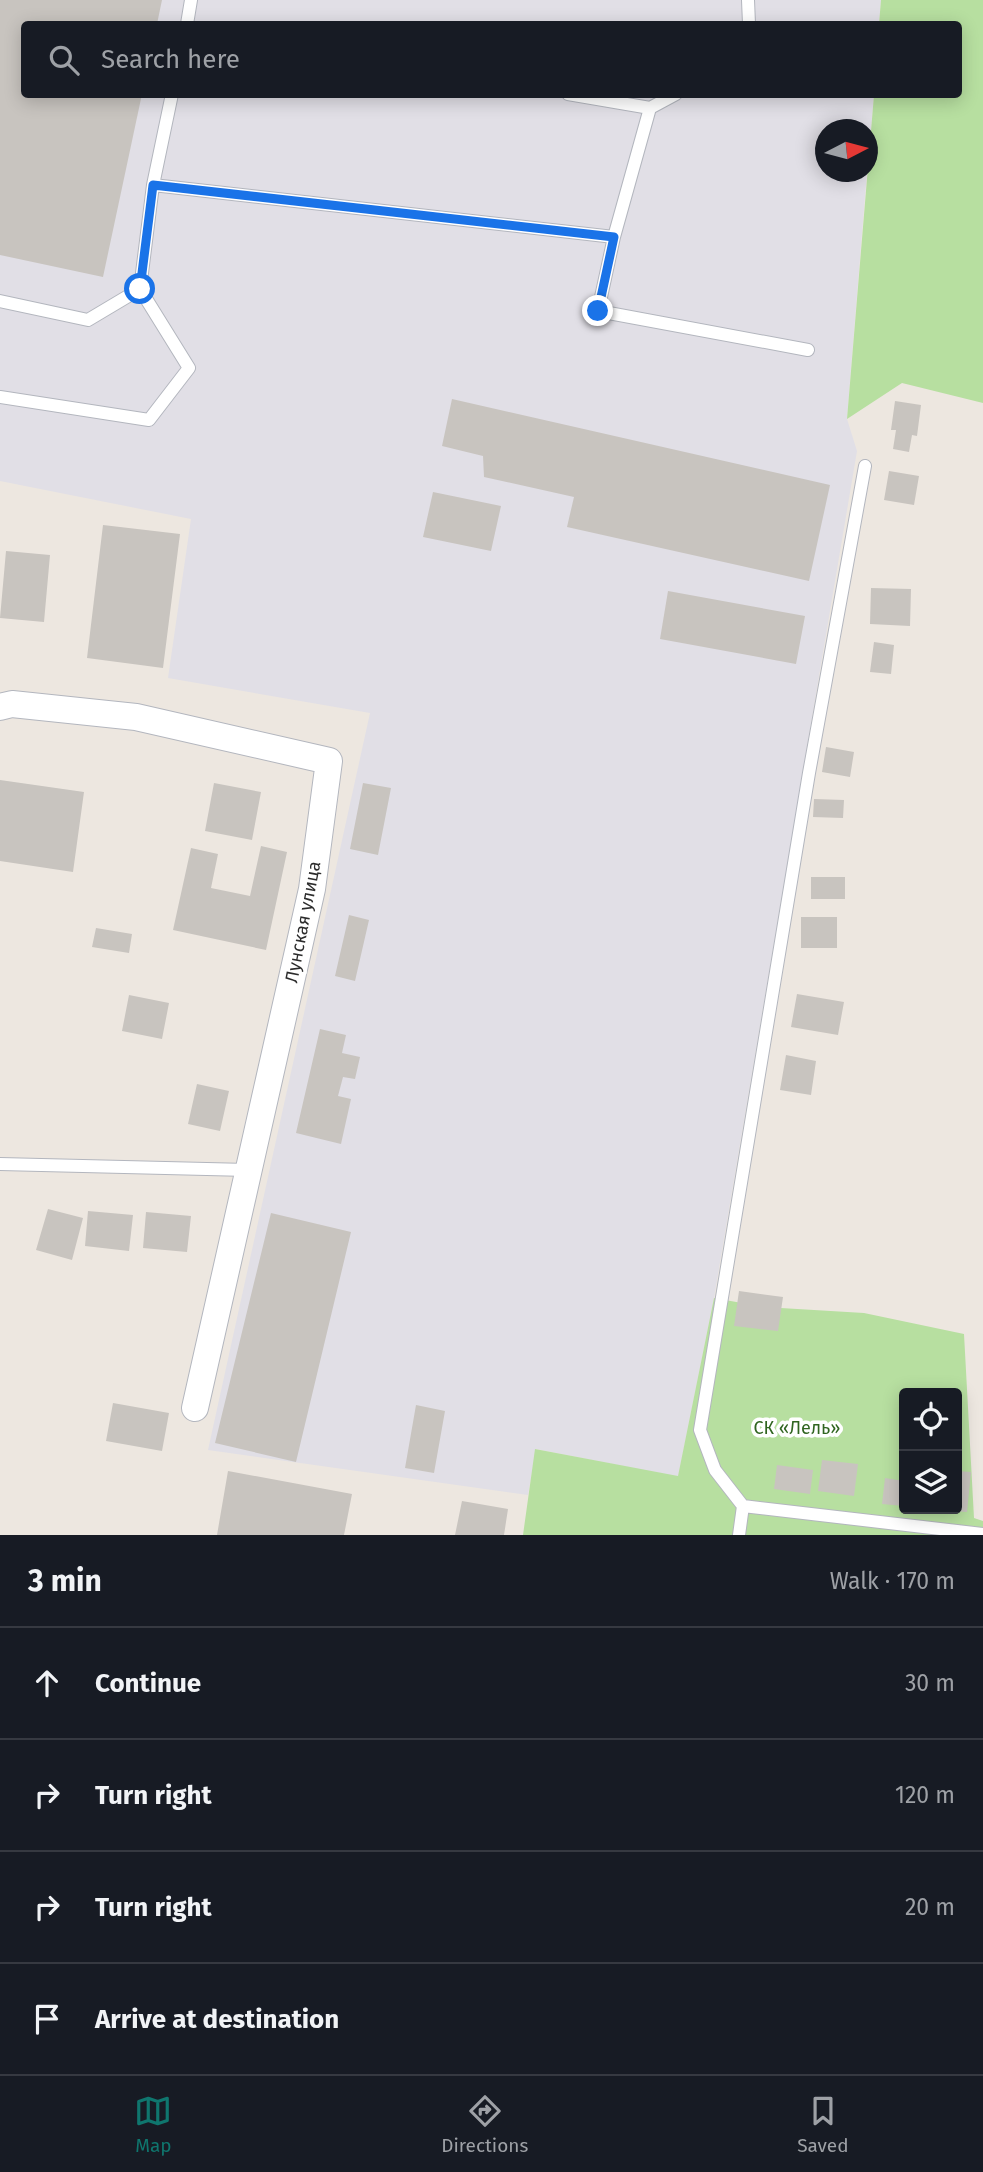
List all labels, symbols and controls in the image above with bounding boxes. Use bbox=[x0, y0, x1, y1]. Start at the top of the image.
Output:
search box bbox=[21, 21, 962, 98]
icon: search bbox=[45, 41, 83, 79]
text: Search here bbox=[101, 44, 240, 75]
north arrow bbox=[815, 119, 878, 182]
route start bbox=[124, 273, 155, 304]
route end bbox=[582, 295, 613, 326]
street label: Лунская улица bbox=[280, 859, 326, 985]
map controls bbox=[899, 1388, 962, 1514]
button: locate bbox=[899, 1388, 962, 1451]
park label: СК «Лель» bbox=[753, 1417, 841, 1439]
button: layers bbox=[899, 1451, 962, 1514]
text: 3 min bbox=[28, 1563, 102, 1599]
text: Walk · 170 m bbox=[830, 1567, 955, 1595]
icon: ahead bbox=[28, 1664, 66, 1702]
text: Continue bbox=[95, 1668, 201, 1699]
text: 30 m bbox=[905, 1669, 955, 1697]
icon: right bbox=[28, 1776, 66, 1814]
text: Turn right bbox=[95, 1780, 212, 1811]
text: 120 m bbox=[895, 1781, 955, 1809]
icon: right bbox=[28, 1888, 66, 1926]
text: Turn right bbox=[95, 1892, 212, 1923]
text: 20 m bbox=[905, 1893, 955, 1921]
icon: arrive bbox=[28, 2000, 66, 2038]
text: Arrive at destination bbox=[95, 2004, 339, 2035]
tab: Map bbox=[134, 2092, 172, 2157]
tab: Directions bbox=[441, 2092, 528, 2157]
tab: Saved bbox=[797, 2092, 849, 2157]

